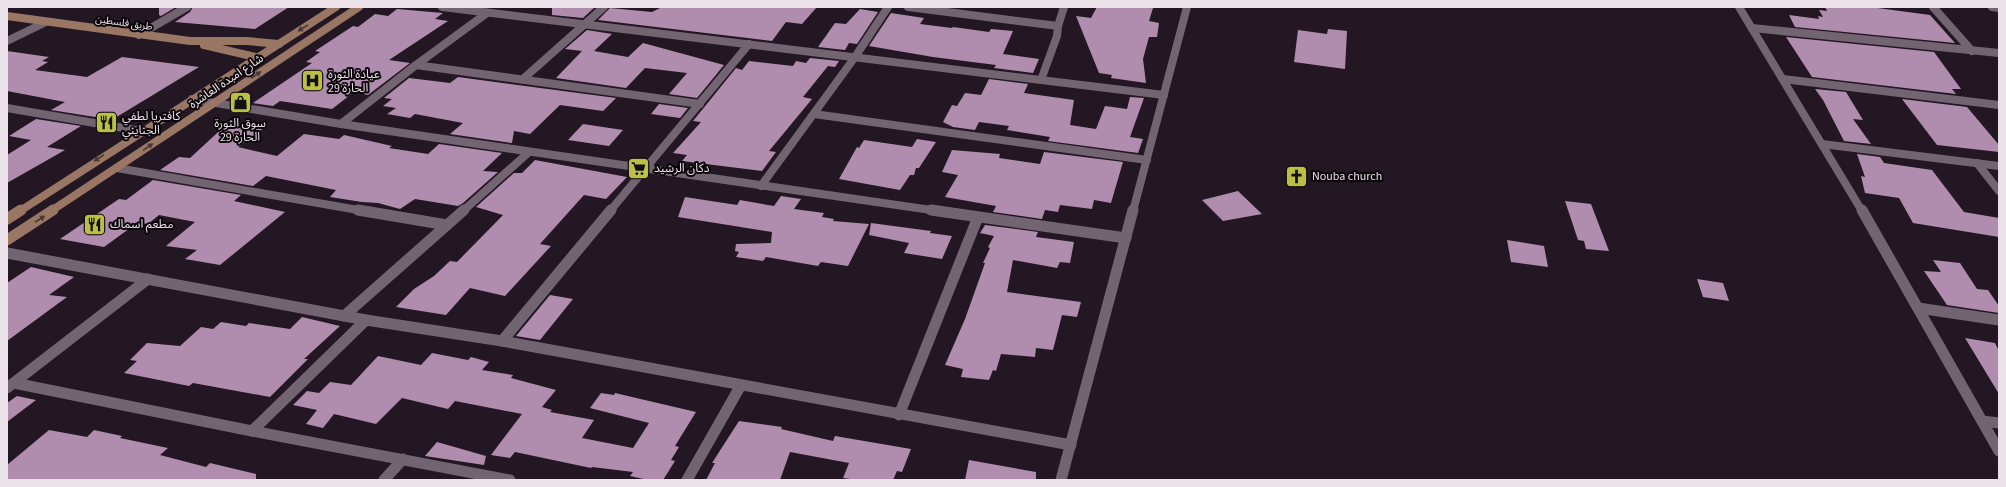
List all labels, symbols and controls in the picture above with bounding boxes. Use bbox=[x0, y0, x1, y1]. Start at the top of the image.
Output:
street label: طريق فلسطين bbox=[94, 12, 154, 34]
one-way arrow bbox=[298, 24, 308, 32]
street label: شارع امبدة العاشرة bbox=[185, 50, 267, 113]
place label: عيادة الثورة الحارة 29 bbox=[328, 66, 380, 97]
hospital icon: عيادة الثورة الحارة 29 bbox=[299, 68, 325, 94]
one-way arrow bbox=[250, 72, 262, 79]
shop icon: سوق الثورة الحارة 29 bbox=[227, 89, 253, 115]
place label: كافتريا لطفي الجنايني bbox=[122, 108, 182, 140]
restaurant icon: كافتريا لطفي الجنايني bbox=[94, 110, 120, 136]
place label: سوق الثورة الحارة 29 bbox=[214, 115, 266, 146]
one-way arrow bbox=[143, 143, 153, 151]
one-way arrow bbox=[94, 154, 105, 162]
supermarket icon: دكان الرشيد bbox=[626, 155, 652, 181]
place label: دكان الرشيد bbox=[654, 160, 710, 177]
church icon: Nouba church bbox=[1284, 163, 1310, 189]
place label: Nouba church bbox=[1312, 168, 1382, 185]
restaurant icon: مطعم اسماك bbox=[82, 211, 108, 237]
one-way arrow bbox=[34, 215, 45, 223]
place label: مطعم اسماك bbox=[110, 216, 174, 233]

